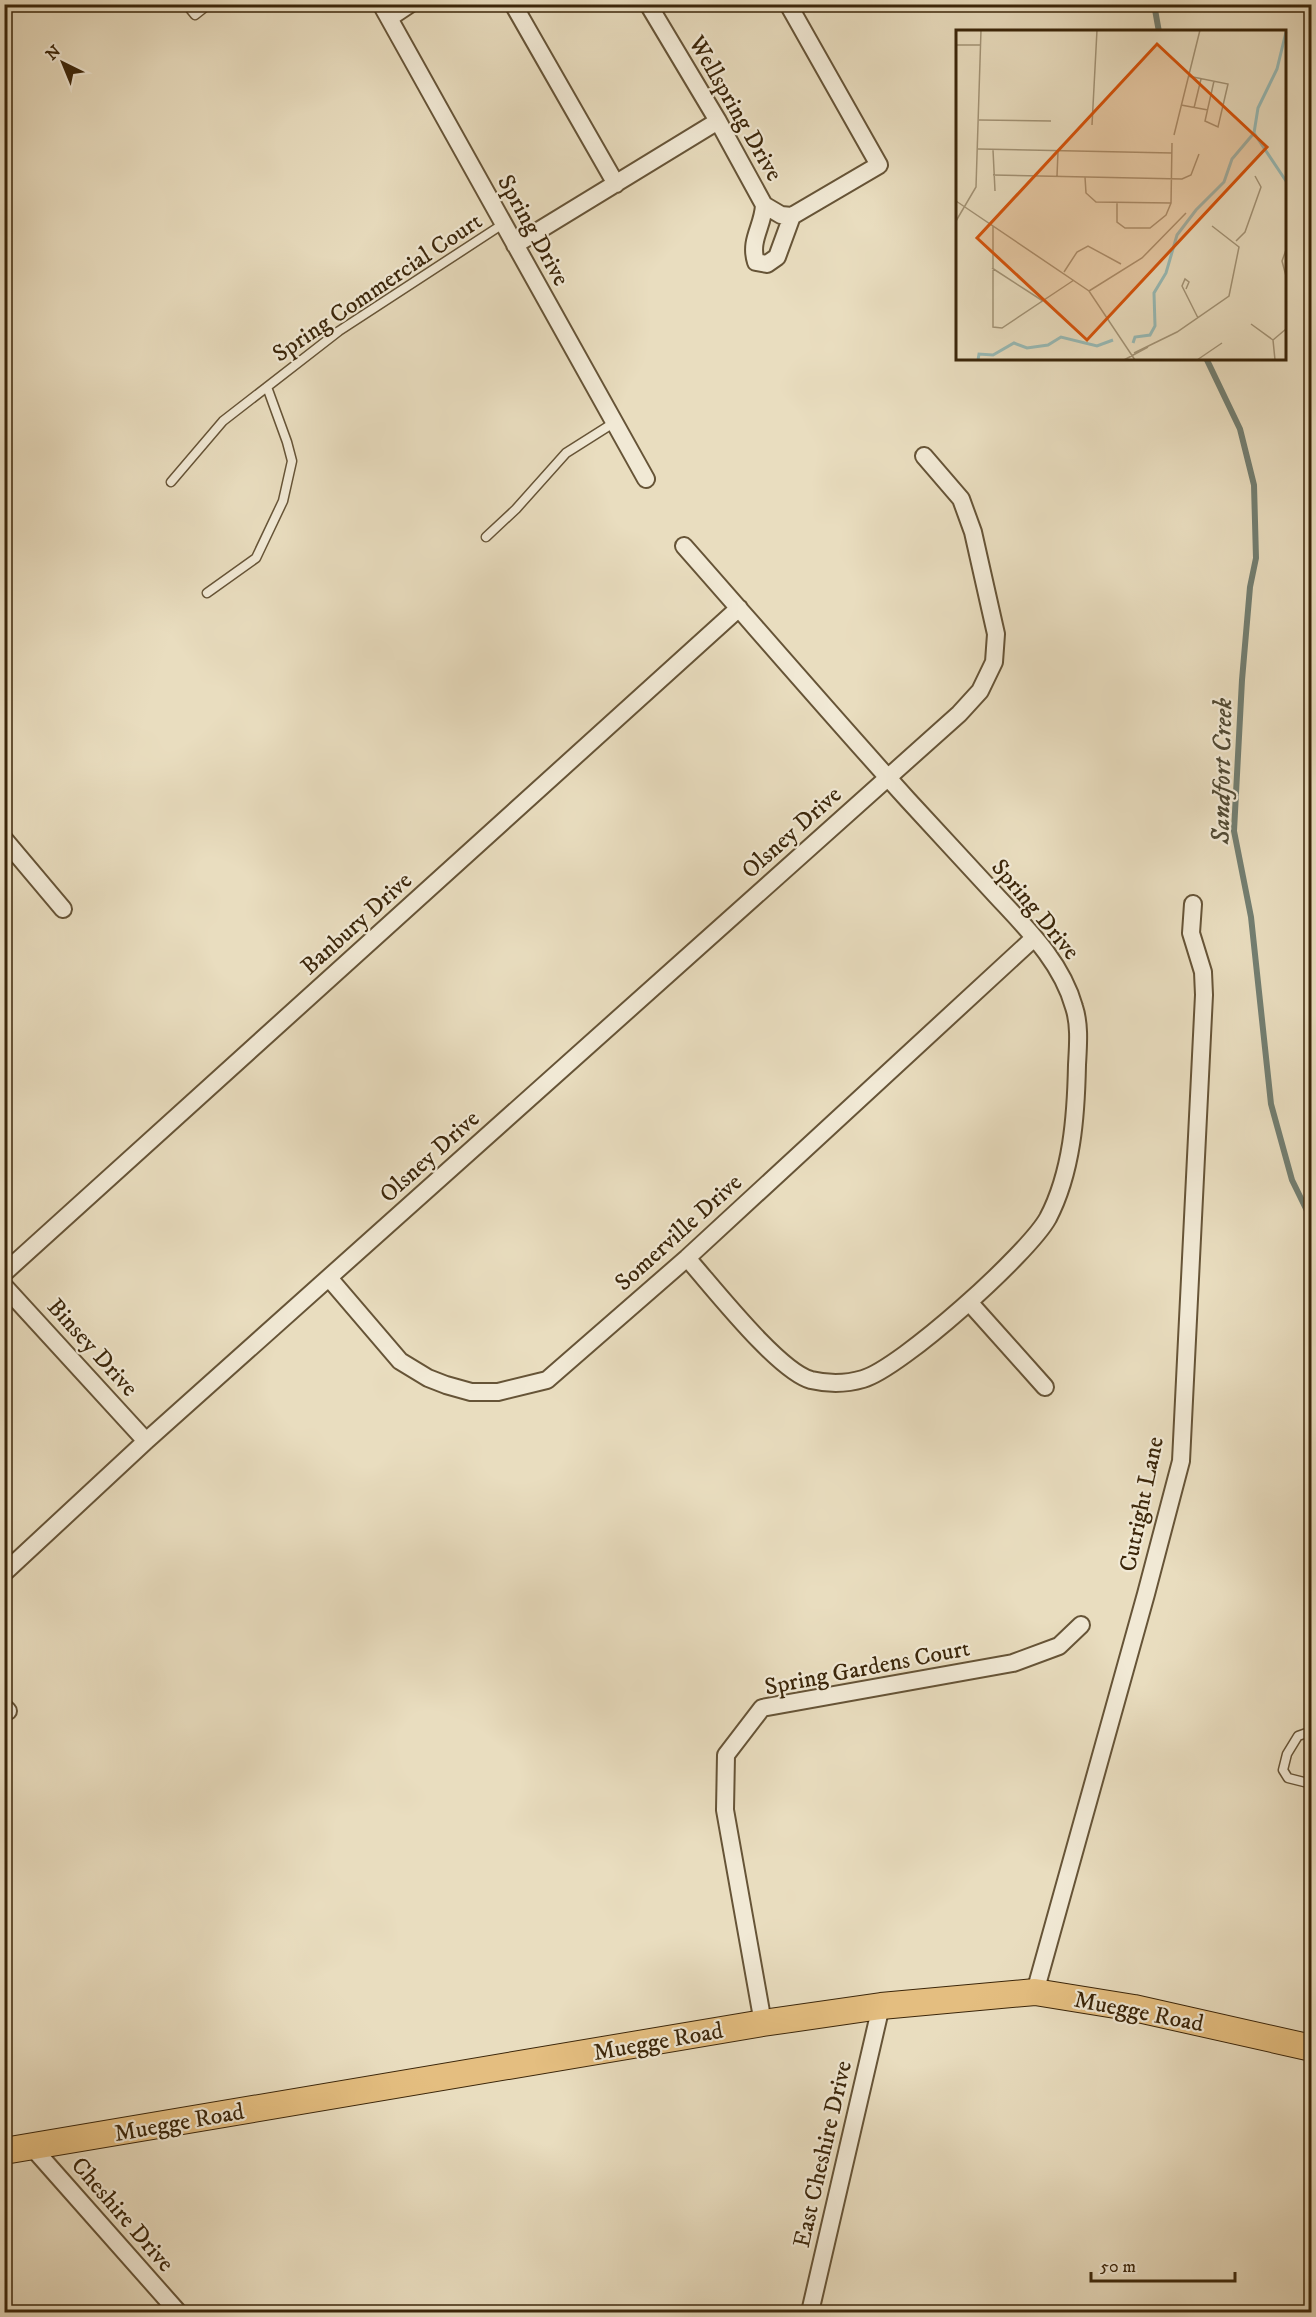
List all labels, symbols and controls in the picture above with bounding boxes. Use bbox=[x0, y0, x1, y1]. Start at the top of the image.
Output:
street label: Wellspring Drive bbox=[681, 30, 789, 187]
inset map bbox=[956, 30, 1286, 360]
north arrow bbox=[33, 33, 93, 93]
text: N bbox=[42, 41, 65, 65]
street label: Spring Drive bbox=[490, 170, 576, 291]
street label: Spring Commercial Court bbox=[267, 206, 488, 369]
water label: Sandfort Creek bbox=[1205, 698, 1240, 845]
street label: Olsney Drive bbox=[735, 780, 848, 886]
street label: Spring Drive bbox=[984, 853, 1086, 966]
street label: Banbury Drive bbox=[295, 866, 419, 982]
street label: Olsney Drive bbox=[373, 1104, 486, 1210]
street label: Somerville Drive bbox=[609, 1168, 749, 1298]
street label: Binsey Drive bbox=[40, 1292, 144, 1403]
street label: Cutright Lane bbox=[1113, 1434, 1171, 1574]
street label: Spring Gardens Court bbox=[762, 1633, 973, 1703]
street label: Muegge Road bbox=[1072, 1985, 1206, 2039]
street label: Muegge Road bbox=[591, 2016, 725, 2068]
street label: East Cheshire Drive bbox=[787, 2058, 859, 2250]
street label: Muegge Road bbox=[112, 2097, 246, 2149]
street label: Cheshire Drive bbox=[64, 2151, 180, 2278]
scale bar bbox=[1091, 2245, 1235, 2283]
text: 50 m bbox=[1100, 2256, 1136, 2278]

